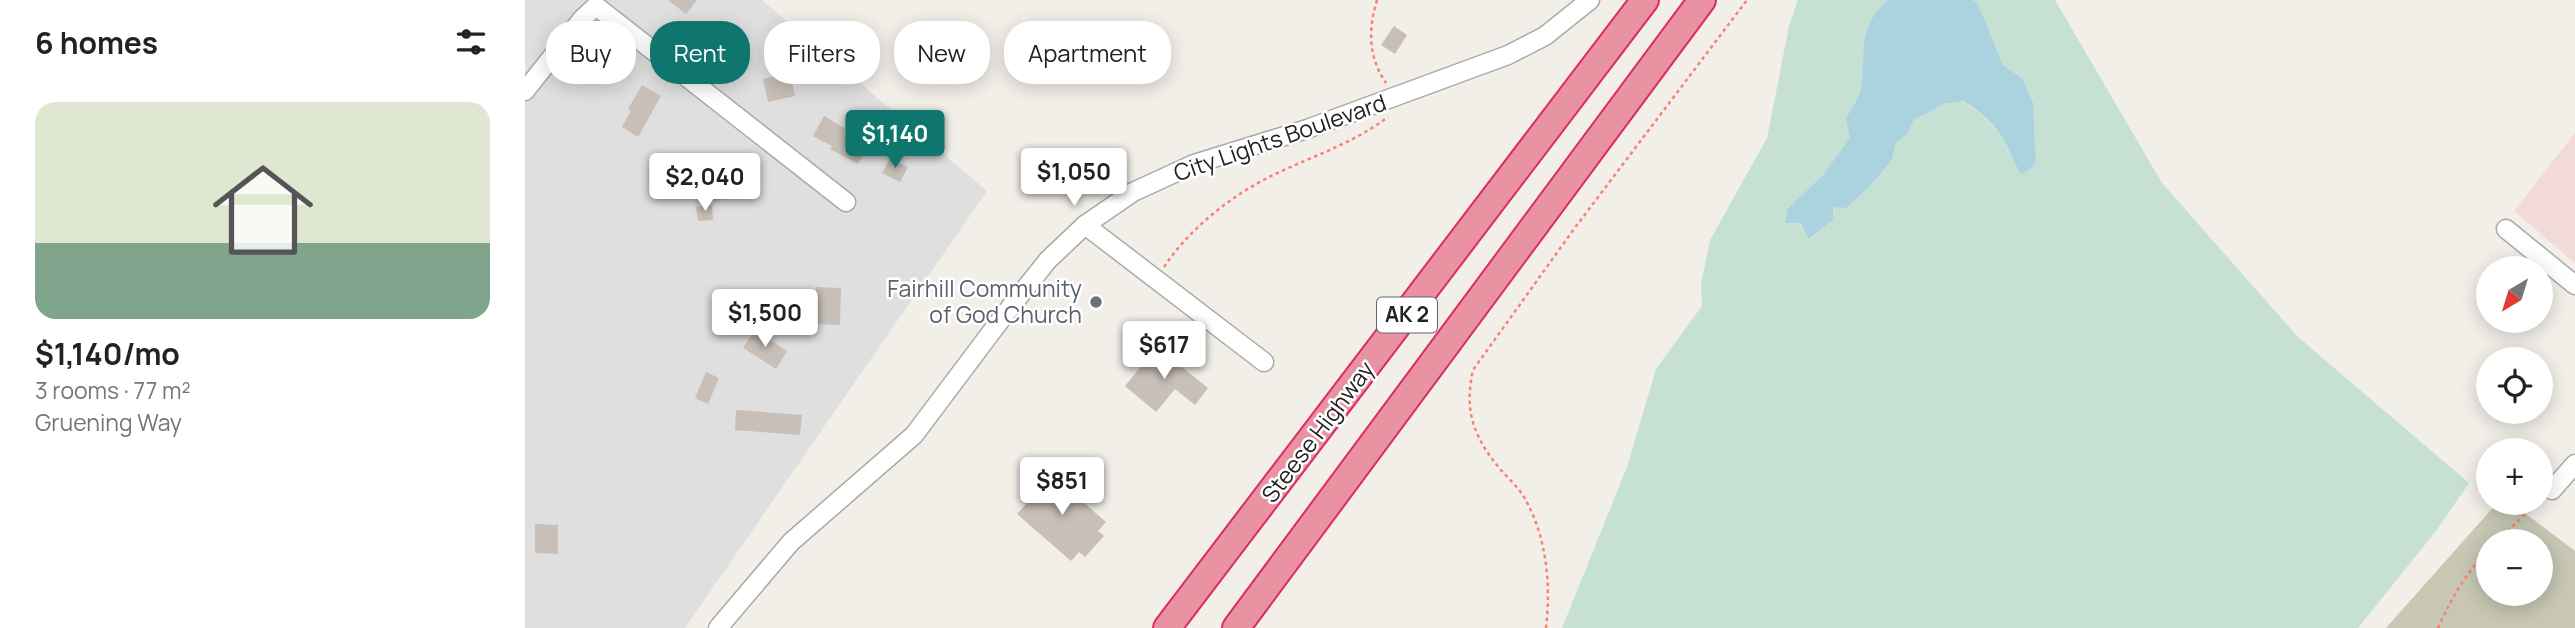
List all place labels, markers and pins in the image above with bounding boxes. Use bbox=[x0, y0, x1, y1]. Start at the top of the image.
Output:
pin: $1,140 bbox=[838, 110, 952, 170]
pin: $1,050 bbox=[1017, 148, 1131, 208]
pin: $2,040 bbox=[648, 154, 762, 213]
place label: Fairhill Community of God Church bbox=[887, 272, 1082, 330]
pin: $1,500 bbox=[708, 290, 822, 349]
marker: Fairhill Community of God Church bbox=[1088, 294, 1104, 310]
pin: $617 bbox=[1123, 322, 1205, 381]
pin: $851 bbox=[1021, 458, 1103, 517]

